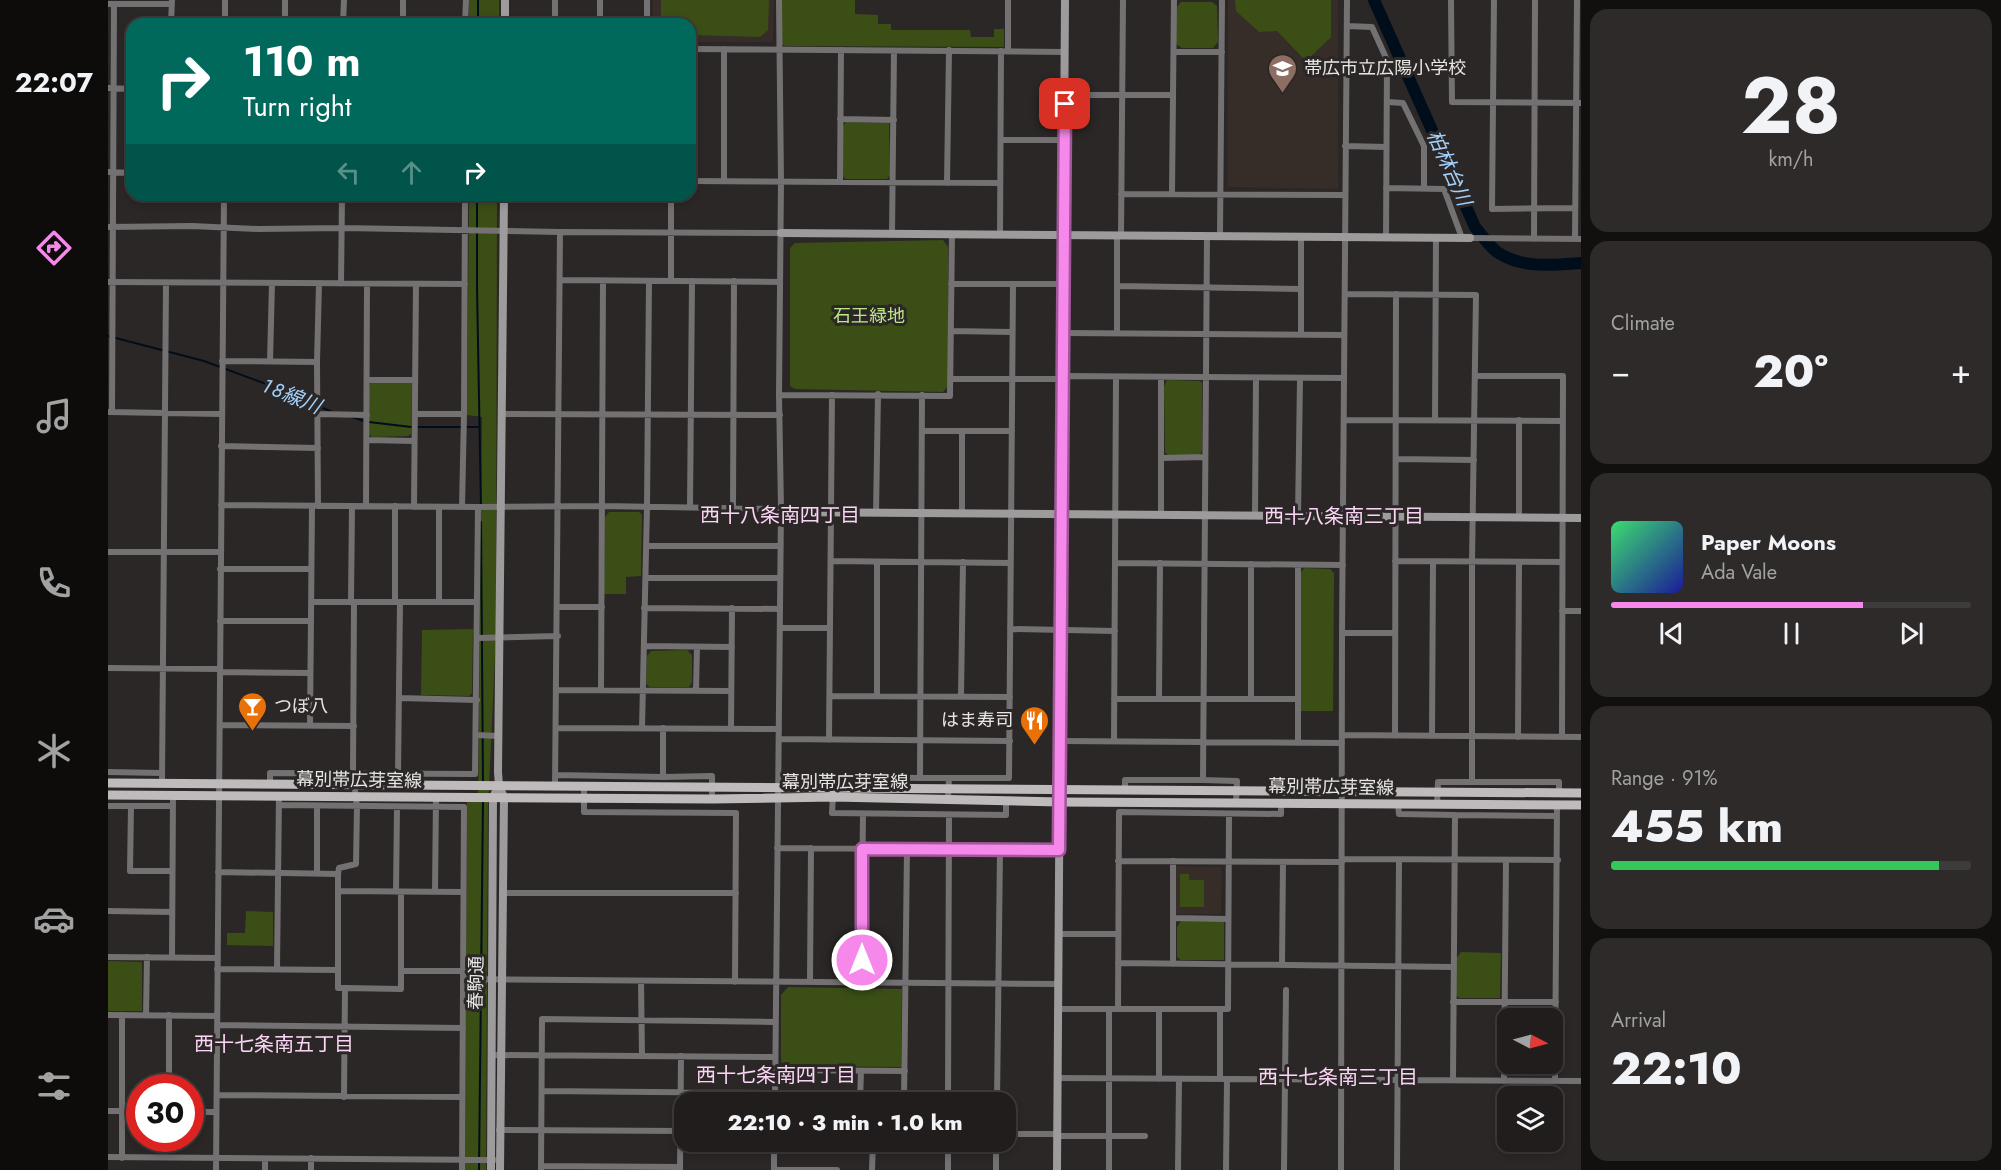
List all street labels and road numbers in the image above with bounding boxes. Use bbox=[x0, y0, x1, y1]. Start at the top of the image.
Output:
street label: 幕別帯広芽室線 bbox=[296, 766, 422, 794]
street label: 幕別帯広芽室線 bbox=[782, 769, 908, 795]
street label: 幕別帯広芽室線 bbox=[1268, 773, 1394, 801]
street label: 春駒通 bbox=[463, 956, 489, 1010]

